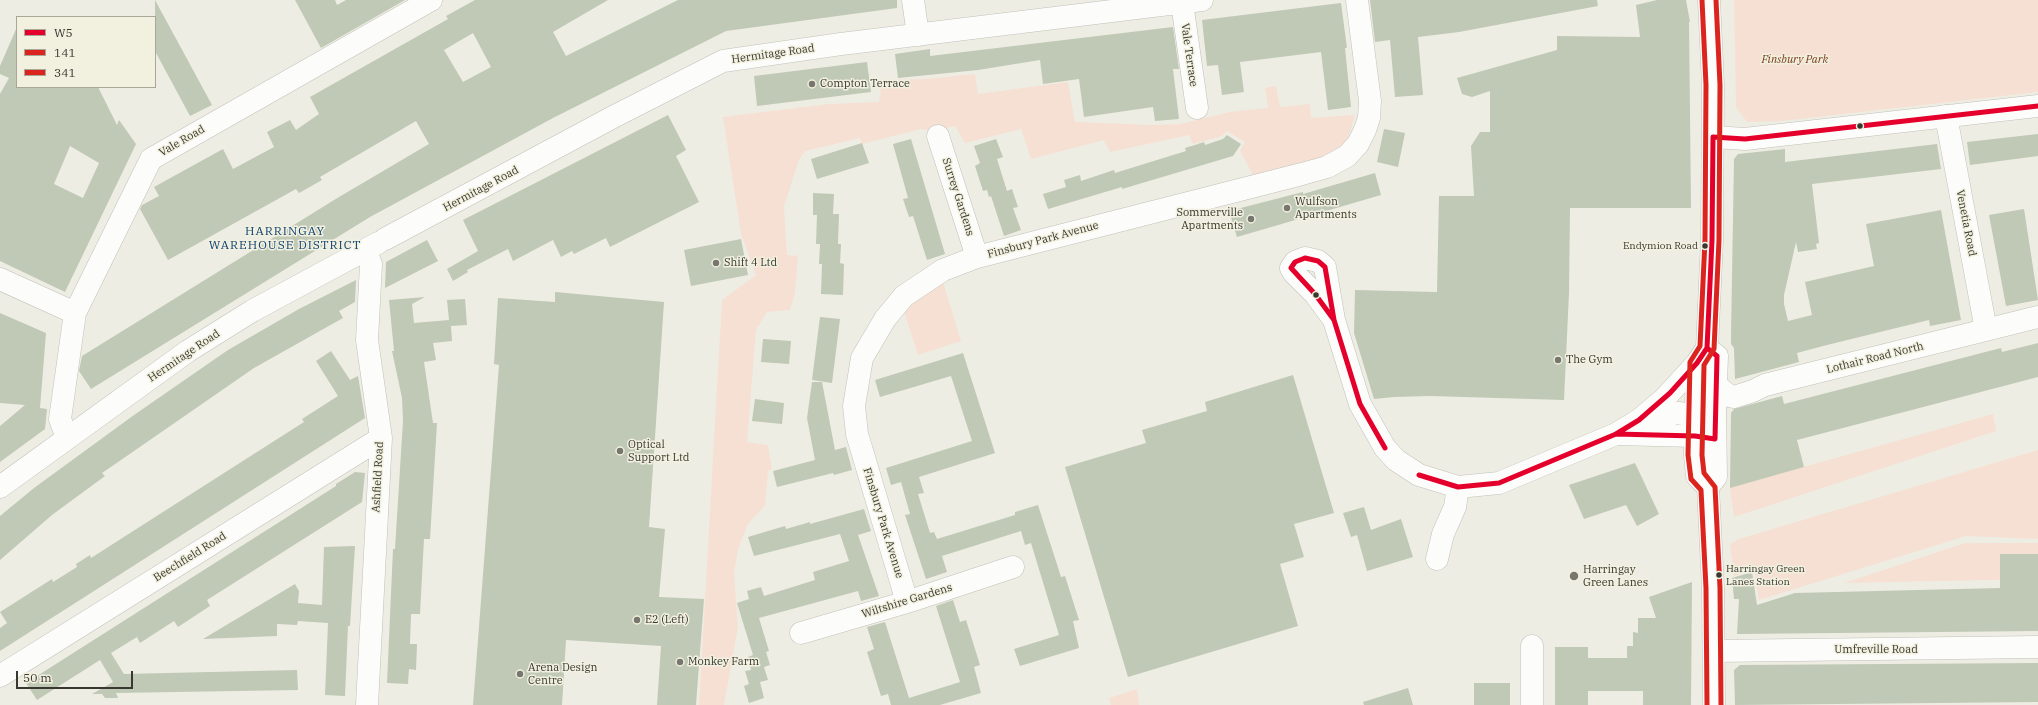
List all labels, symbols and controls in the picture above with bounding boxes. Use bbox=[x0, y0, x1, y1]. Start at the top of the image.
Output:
legend bbox=[16, 16, 156, 88]
street label: Vale Terrace bbox=[1178, 22, 1200, 88]
text: W5 bbox=[54, 25, 73, 40]
street label: Hermitage Road bbox=[731, 42, 815, 66]
text: 141 bbox=[54, 45, 76, 60]
park label: Finsbury Park bbox=[1762, 53, 1828, 67]
text: 341 bbox=[54, 65, 76, 80]
place label: Compton Terrace bbox=[820, 77, 910, 91]
marker: Compton Terrace bbox=[807, 79, 817, 89]
unlabelled marker bbox=[1855, 121, 1865, 131]
street label: Vale Road bbox=[157, 123, 207, 159]
street label: Surrey Gardens bbox=[939, 156, 977, 238]
street label: Hermitage Road bbox=[441, 163, 521, 215]
street label: Venetia Road bbox=[1953, 189, 1979, 257]
place label: Wulfson Apartments bbox=[1295, 195, 1357, 221]
marker: Wulfson Apartments bbox=[1282, 203, 1292, 213]
place label: Sommerville Apartments bbox=[1176, 206, 1243, 232]
marker: Sommerville Apartments bbox=[1246, 214, 1256, 224]
street label: Finsbury Park Avenue bbox=[986, 219, 1100, 261]
district label: HARRINGAY WAREHOUSE DISTRICT bbox=[209, 225, 361, 253]
place label: Endymion Road bbox=[1623, 240, 1698, 252]
marker: Endymion Road bbox=[1700, 241, 1710, 251]
place label: Shift 4 Ltd bbox=[724, 256, 777, 270]
marker: Shift 4 Ltd bbox=[711, 258, 721, 268]
unlabelled marker bbox=[1311, 290, 1321, 300]
street label: Hermitage Road bbox=[146, 327, 222, 385]
street label: Lothair Road North bbox=[1825, 340, 1925, 376]
place label: The Gym bbox=[1566, 353, 1613, 367]
marker: The Gym bbox=[1553, 355, 1563, 365]
place label: Optical Support Ltd bbox=[628, 438, 689, 464]
street label: Ashfield Road bbox=[370, 441, 386, 513]
marker: Optical Support Ltd bbox=[615, 446, 625, 456]
street label: Finsbury Park Avenue bbox=[860, 466, 906, 580]
street label: Beechfield Road bbox=[151, 529, 229, 585]
place label: Harringay Green Lanes bbox=[1583, 563, 1648, 589]
place label: Harringay Green Lanes Station bbox=[1726, 563, 1805, 586]
marker: Harringay Green Lanes bbox=[1568, 570, 1580, 582]
marker: Harringay Green Lanes Station bbox=[1714, 570, 1724, 580]
street label: Wiltshire Gardens bbox=[860, 581, 954, 621]
place label: E2 (Left) bbox=[645, 613, 689, 627]
marker: E2 (Left) bbox=[632, 615, 642, 625]
street label: Umfreville Road bbox=[1834, 643, 1918, 657]
place label: Monkey Farm bbox=[688, 655, 759, 669]
marker: Monkey Farm bbox=[675, 657, 685, 667]
place label: Arena Design Centre bbox=[528, 661, 597, 687]
scale bar bbox=[18, 663, 135, 689]
marker: Arena Design Centre bbox=[515, 669, 525, 679]
text: 50 m bbox=[23, 670, 52, 685]

